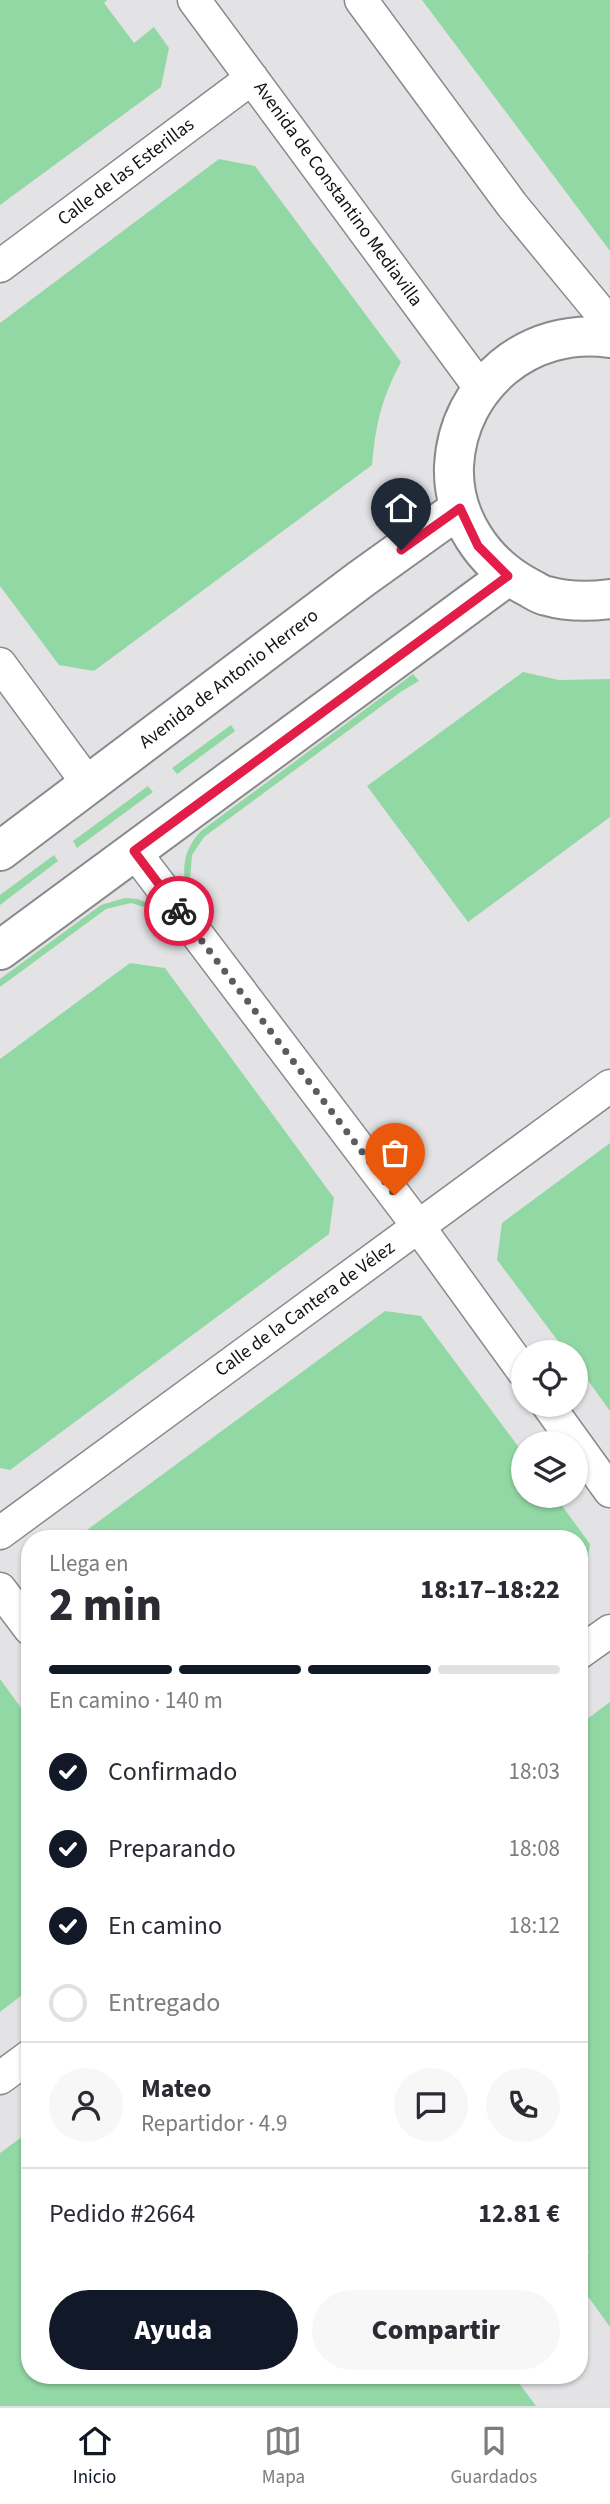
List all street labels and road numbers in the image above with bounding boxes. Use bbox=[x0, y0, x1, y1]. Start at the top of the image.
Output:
street label: Avenida de Constantino Mediavilla bbox=[247, 76, 429, 312]
street label: Calle de las Esterillas bbox=[52, 112, 200, 232]
street label: Avenida de Antonio Herrero bbox=[134, 602, 324, 756]
street label: Calle de la Cantera de Vélez bbox=[210, 1235, 400, 1383]

